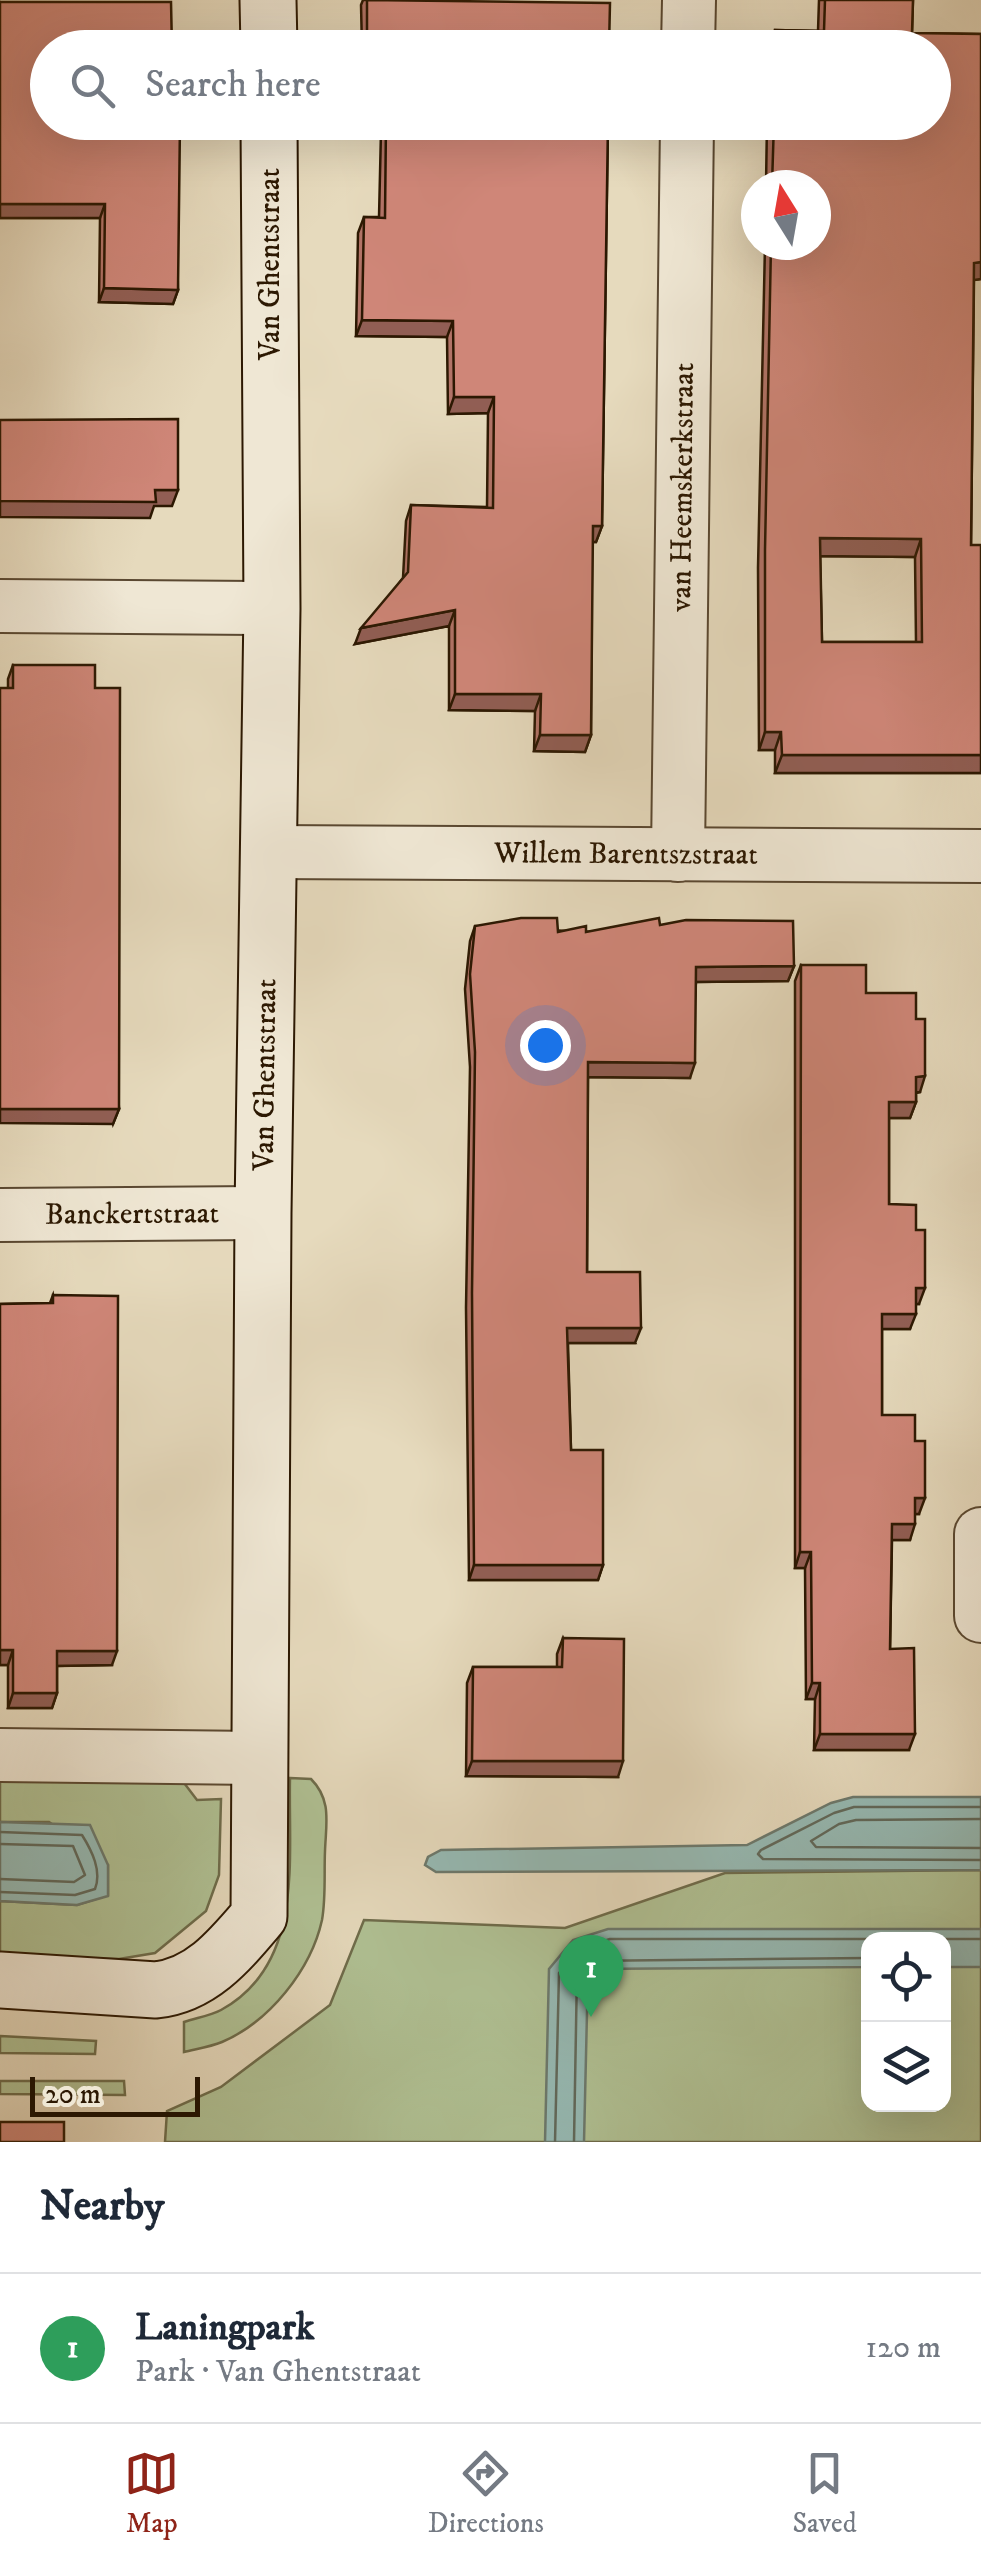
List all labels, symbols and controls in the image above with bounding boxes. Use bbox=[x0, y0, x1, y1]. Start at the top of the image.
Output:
search box bbox=[30, 30, 951, 140]
icon: search bbox=[65, 58, 120, 113]
text: Search here bbox=[145, 61, 321, 109]
street label: Van Ghentstraat bbox=[252, 168, 289, 361]
north arrow bbox=[741, 170, 831, 260]
street label: van Heemskerkstraat bbox=[662, 362, 703, 613]
street label: Willem Barentszstraat bbox=[493, 835, 758, 873]
street label: Van Ghentstraat bbox=[245, 978, 285, 1172]
your location bbox=[520, 1020, 571, 1071]
street label: Banckertstraat bbox=[45, 1195, 219, 1233]
map controls bbox=[861, 1932, 951, 2112]
button: locate bbox=[861, 1932, 951, 2022]
pin: 1 bbox=[558, 1934, 624, 2017]
button: layers bbox=[861, 2022, 951, 2112]
scale bar bbox=[30, 2072, 200, 2116]
text: 20 m bbox=[45, 2077, 101, 2112]
text: Nearby bbox=[40, 2181, 164, 2233]
text: Laningpark bbox=[135, 2304, 315, 2352]
text: 1 bbox=[67, 2328, 78, 2368]
text: 120 m bbox=[865, 2328, 941, 2368]
text: Park · Van Ghentstraat bbox=[135, 2352, 421, 2392]
tab: Map bbox=[124, 2446, 179, 2541]
tab: Directions bbox=[428, 2446, 544, 2541]
tab: Saved bbox=[792, 2446, 857, 2541]

